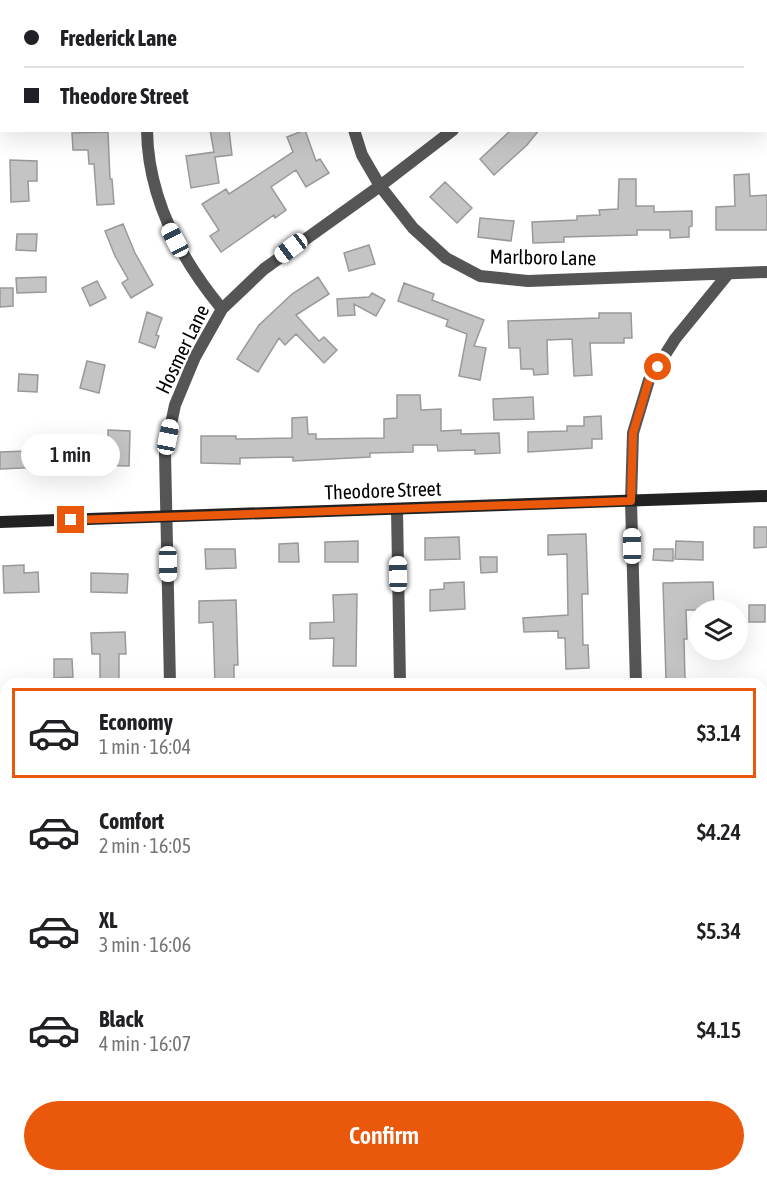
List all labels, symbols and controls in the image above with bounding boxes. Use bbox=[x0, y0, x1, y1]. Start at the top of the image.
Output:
text: Frederick Lane bbox=[60, 25, 177, 51]
text: Theodore Street bbox=[60, 83, 189, 109]
car bbox=[159, 220, 191, 260]
car bbox=[271, 230, 311, 266]
street label: Marlboro Lane bbox=[489, 245, 597, 269]
street label: Hosmer Lane bbox=[151, 301, 213, 397]
route start bbox=[644, 353, 671, 380]
car bbox=[156, 418, 180, 456]
callout: 1 min bbox=[22, 433, 121, 475]
text: 1 min bbox=[50, 443, 91, 466]
street label: Theodore Street bbox=[324, 476, 442, 504]
route end bbox=[57, 506, 84, 533]
car bbox=[623, 528, 641, 564]
car bbox=[159, 546, 177, 582]
car bbox=[389, 556, 407, 592]
map controls bbox=[688, 600, 748, 660]
button: layers bbox=[688, 600, 748, 660]
icon: car bbox=[27, 706, 81, 760]
text: Economy bbox=[99, 709, 173, 735]
text: $3.14 bbox=[697, 720, 741, 746]
text: 1 min · 16:04 bbox=[99, 735, 191, 758]
icon: car bbox=[27, 805, 81, 859]
text: Comfort bbox=[99, 808, 164, 834]
text: $4.24 bbox=[697, 819, 741, 845]
text: 2 min · 16:05 bbox=[99, 834, 191, 857]
icon: car bbox=[27, 904, 81, 958]
text: XL bbox=[99, 907, 117, 933]
text: $5.34 bbox=[697, 918, 741, 944]
text: 3 min · 16:06 bbox=[99, 933, 191, 956]
icon: car bbox=[27, 1003, 81, 1057]
text: Black bbox=[99, 1006, 143, 1032]
text: $4.15 bbox=[697, 1017, 741, 1043]
text: 4 min · 16:07 bbox=[99, 1032, 191, 1055]
button: Confirm bbox=[24, 1101, 744, 1170]

